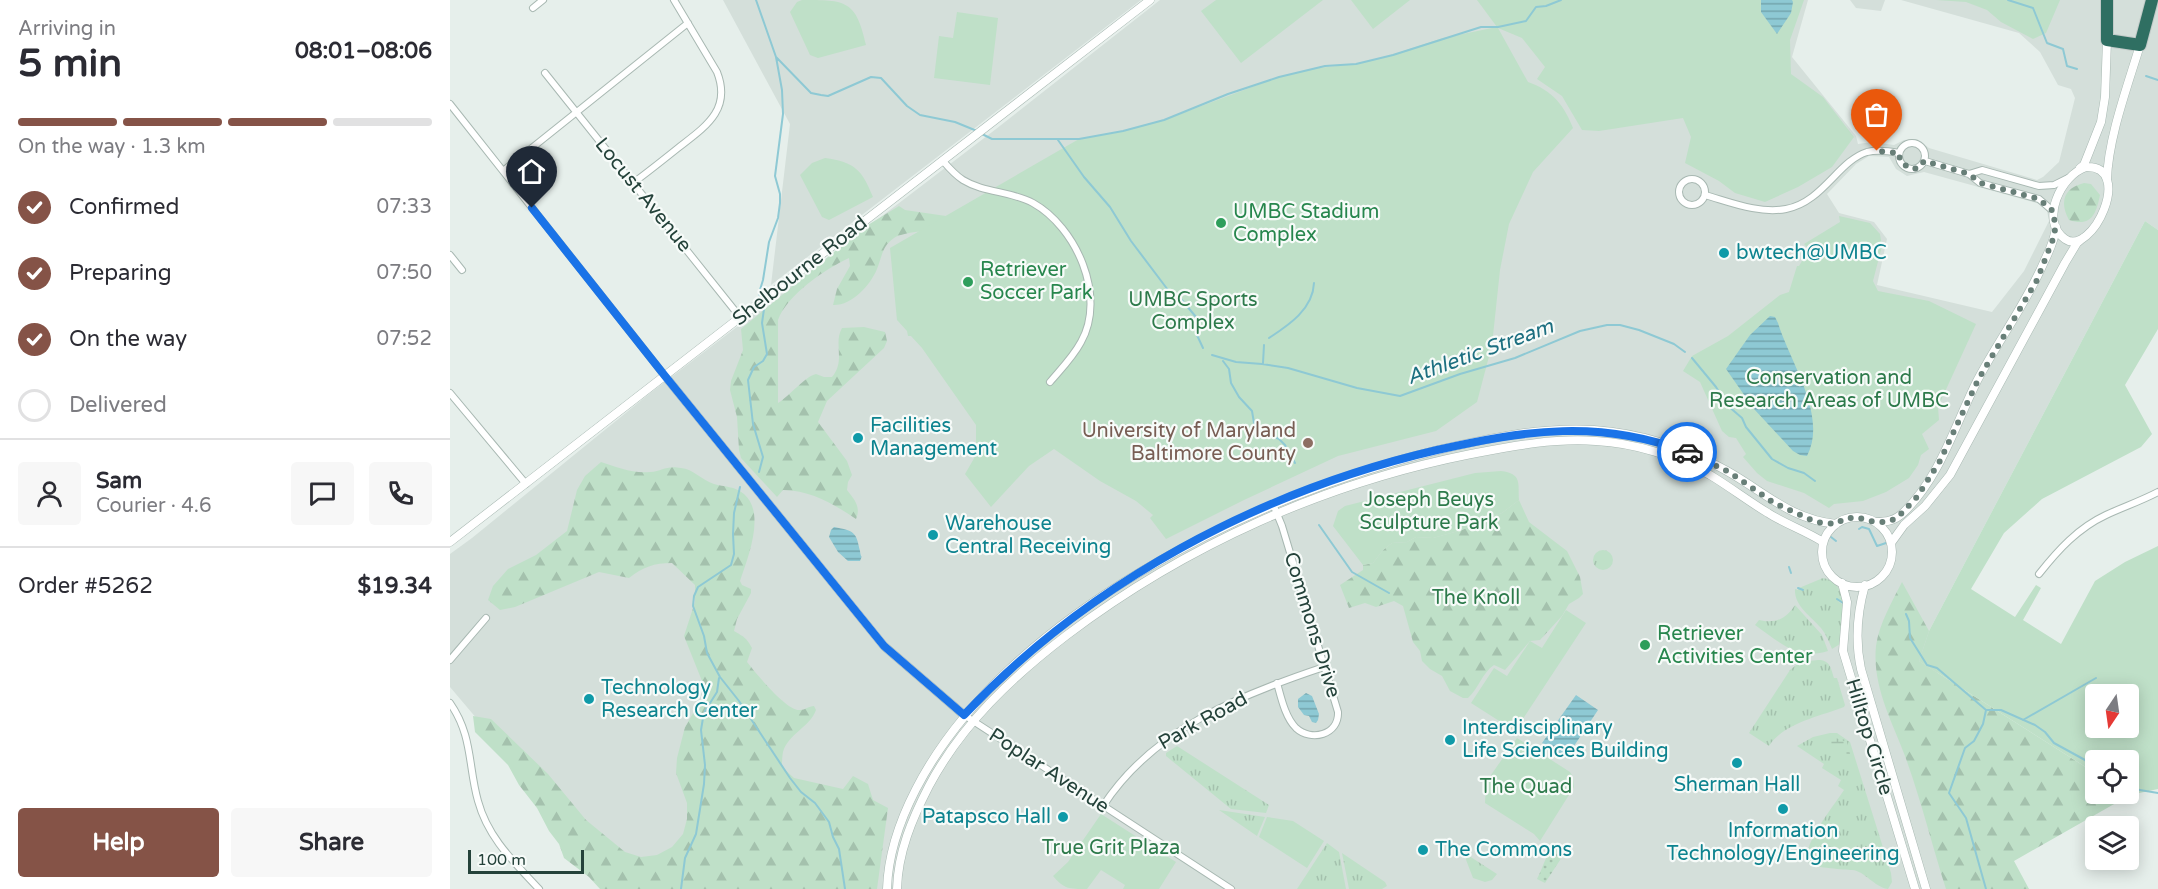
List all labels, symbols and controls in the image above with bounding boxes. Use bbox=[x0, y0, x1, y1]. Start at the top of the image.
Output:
text: Arriving in bbox=[18, 17, 116, 41]
text: 08:01–08:06 bbox=[295, 38, 432, 64]
text: 5 min bbox=[18, 40, 122, 87]
pin bbox=[1851, 89, 1902, 151]
icon: bag bbox=[1860, 98, 1893, 131]
street label: Locust Avenue bbox=[589, 133, 697, 257]
text: On the way · 1.3 km bbox=[18, 135, 206, 159]
pin bbox=[506, 146, 557, 208]
icon: home bbox=[515, 155, 548, 188]
icon: check bbox=[18, 191, 51, 224]
text: Confirmed bbox=[69, 194, 179, 220]
text: 07:33 bbox=[377, 195, 432, 219]
place label: UMBC Stadium Complex bbox=[1233, 200, 1379, 247]
street label: Shelbourne Road bbox=[728, 211, 872, 331]
marker: UMBC Stadium Complex bbox=[1214, 216, 1228, 230]
place label: bwtech@UMBC bbox=[1736, 241, 1887, 265]
marker: bwtech@UMBC bbox=[1717, 246, 1731, 260]
icon: check bbox=[18, 257, 51, 290]
place label: Retriever Soccer Park bbox=[980, 258, 1093, 305]
text: Preparing bbox=[69, 260, 172, 286]
text: 07:50 bbox=[377, 261, 432, 285]
marker: Retriever Soccer Park bbox=[961, 275, 975, 289]
park label: UMBC Sports Complex bbox=[1128, 288, 1258, 335]
water label: Athletic Stream bbox=[1403, 314, 1557, 390]
icon: check bbox=[18, 323, 51, 356]
text: On the way bbox=[69, 326, 187, 352]
text: 07:52 bbox=[377, 327, 432, 351]
park label: Conservation and Research Areas of UMBC bbox=[1709, 366, 1949, 413]
text: Delivered bbox=[69, 392, 167, 418]
place label: Facilities Management bbox=[870, 414, 998, 461]
place label: University of Maryland Baltimore County bbox=[1082, 419, 1296, 466]
courier bbox=[1657, 422, 1717, 482]
marker: Facilities Management bbox=[851, 431, 865, 445]
marker: University of Maryland Baltimore County bbox=[1301, 436, 1315, 450]
icon: car bbox=[1671, 436, 1704, 469]
button: person bbox=[18, 462, 81, 525]
button: chat bbox=[291, 462, 354, 525]
button: phone bbox=[369, 462, 432, 525]
text: Sam bbox=[96, 468, 142, 494]
park label: Joseph Beuys Sculpture Park bbox=[1359, 488, 1499, 535]
text: Courier · 4.6 bbox=[96, 494, 211, 518]
place label: Warehouse Central Receiving bbox=[945, 512, 1111, 559]
marker: Warehouse Central Receiving bbox=[926, 528, 940, 542]
street label: Commons Drive bbox=[1278, 549, 1346, 701]
text: Order #5262 bbox=[18, 573, 153, 599]
text: $19.34 bbox=[357, 573, 432, 599]
park label: The Knoll bbox=[1432, 586, 1520, 610]
place label: Retriever Activities Center bbox=[1657, 622, 1813, 669]
marker: Retriever Activities Center bbox=[1638, 638, 1652, 652]
place label: Technology Research Center bbox=[601, 676, 758, 723]
street label: Hilltop Circle bbox=[1840, 676, 1898, 798]
north arrow bbox=[2085, 684, 2139, 738]
map controls bbox=[2085, 684, 2139, 870]
street label: Park Road bbox=[1154, 687, 1252, 755]
marker: Technology Research Center bbox=[582, 692, 596, 706]
place label: Interdisciplinary Life Sciences Building bbox=[1462, 716, 1669, 763]
street label: Poplar Avenue bbox=[984, 723, 1114, 819]
marker: Interdisciplinary Life Sciences Building bbox=[1443, 733, 1457, 747]
button: locate bbox=[2085, 750, 2139, 804]
marker: Sherman Hall bbox=[1730, 756, 1744, 770]
place label: Sherman Hall bbox=[1674, 773, 1800, 797]
park label: The Quad bbox=[1480, 775, 1572, 799]
marker: Information Technology/Engineering bbox=[1776, 802, 1790, 816]
place label: Patapsco Hall bbox=[922, 805, 1051, 829]
button: Help bbox=[18, 808, 219, 877]
button: Share bbox=[231, 808, 432, 877]
marker: Patapsco Hall bbox=[1056, 810, 1070, 824]
button: layers bbox=[2085, 816, 2139, 870]
place label: Information Technology/Engineering bbox=[1666, 819, 1900, 866]
park label: True Grit Plaza bbox=[1042, 836, 1180, 860]
place label: The Commons bbox=[1435, 838, 1572, 862]
marker: The Commons bbox=[1416, 843, 1430, 857]
scale bar bbox=[468, 847, 584, 874]
text: 100 m bbox=[477, 850, 526, 870]

